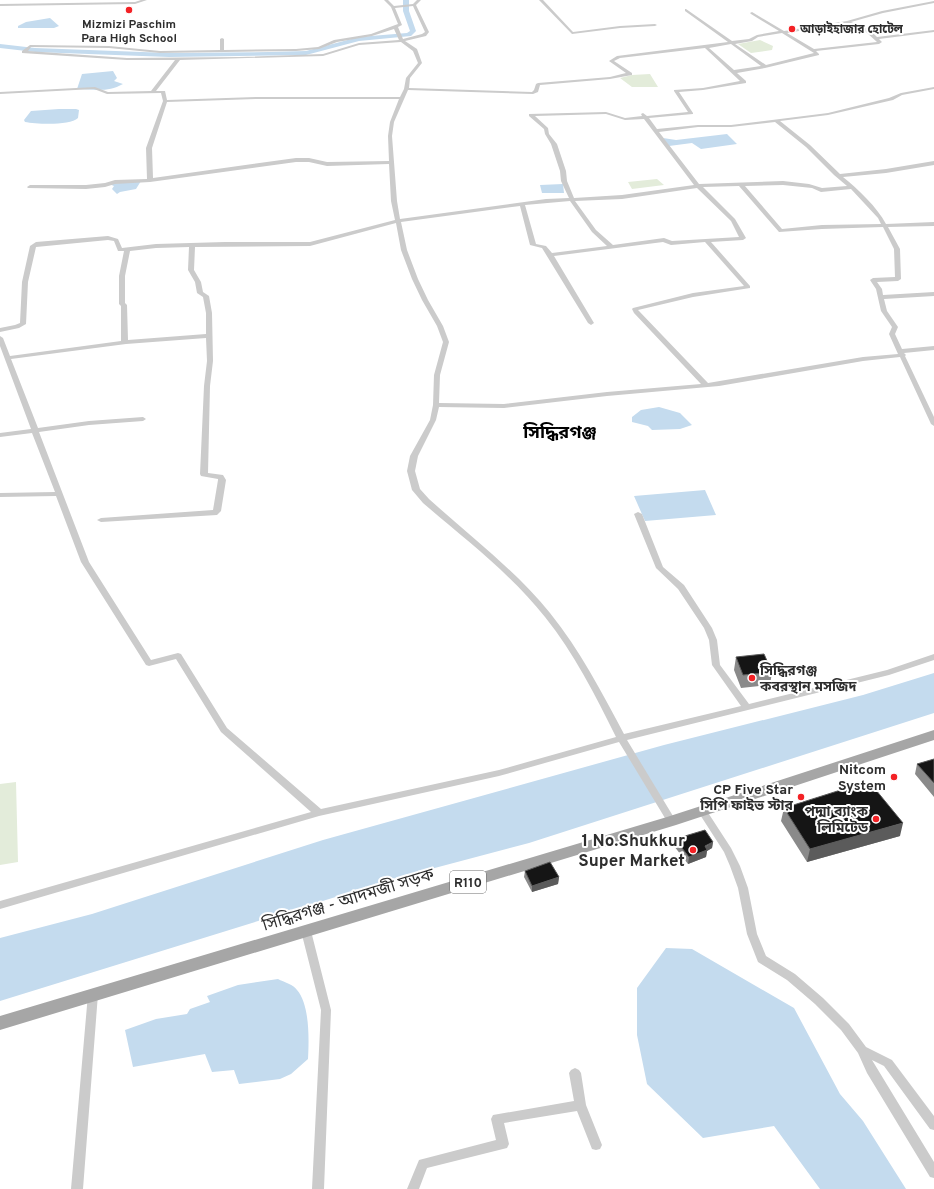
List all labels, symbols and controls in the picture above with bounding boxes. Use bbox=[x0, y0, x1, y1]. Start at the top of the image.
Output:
marker: Mizmizi Paschim Para High School bbox=[124, 5, 134, 15]
place label: Mizmizi Paschim Para High School bbox=[81, 17, 177, 47]
place label: আড়াইহাজার হোটেল bbox=[799, 21, 904, 38]
marker: আড়াইহাজার হোটেল bbox=[787, 24, 797, 34]
district label: সিদ্ধিরগঞ্জ bbox=[522, 422, 597, 445]
place label: সিদ্ধিরগঞ্জ কবরস্থান মসজিদ bbox=[759, 662, 858, 696]
marker: সিদ্ধিরগঞ্জ কবরস্থান মসজিদ bbox=[747, 673, 757, 683]
place label: Nitcom System bbox=[838, 762, 886, 795]
marker: Nitcom System bbox=[889, 772, 899, 782]
place label: CP Five Star সিপি ফাইভ স্টার bbox=[699, 782, 794, 815]
marker: CP Five Star সিপি ফাইভ স্টার bbox=[796, 792, 806, 802]
place label: পদ্মা ব্যাংক লিমিটেড bbox=[805, 804, 869, 837]
marker: পদ্মা ব্যাংক লিমিটেড bbox=[871, 814, 881, 824]
place label: 1 No.Shukkur Super Market bbox=[578, 831, 685, 873]
marker: 1 No.Shukkur Super Market bbox=[688, 845, 698, 855]
street label: সিদ্ধিরগঞ্জ - আদমজী সড়ক bbox=[259, 863, 437, 938]
road number: R110 bbox=[450, 871, 486, 893]

